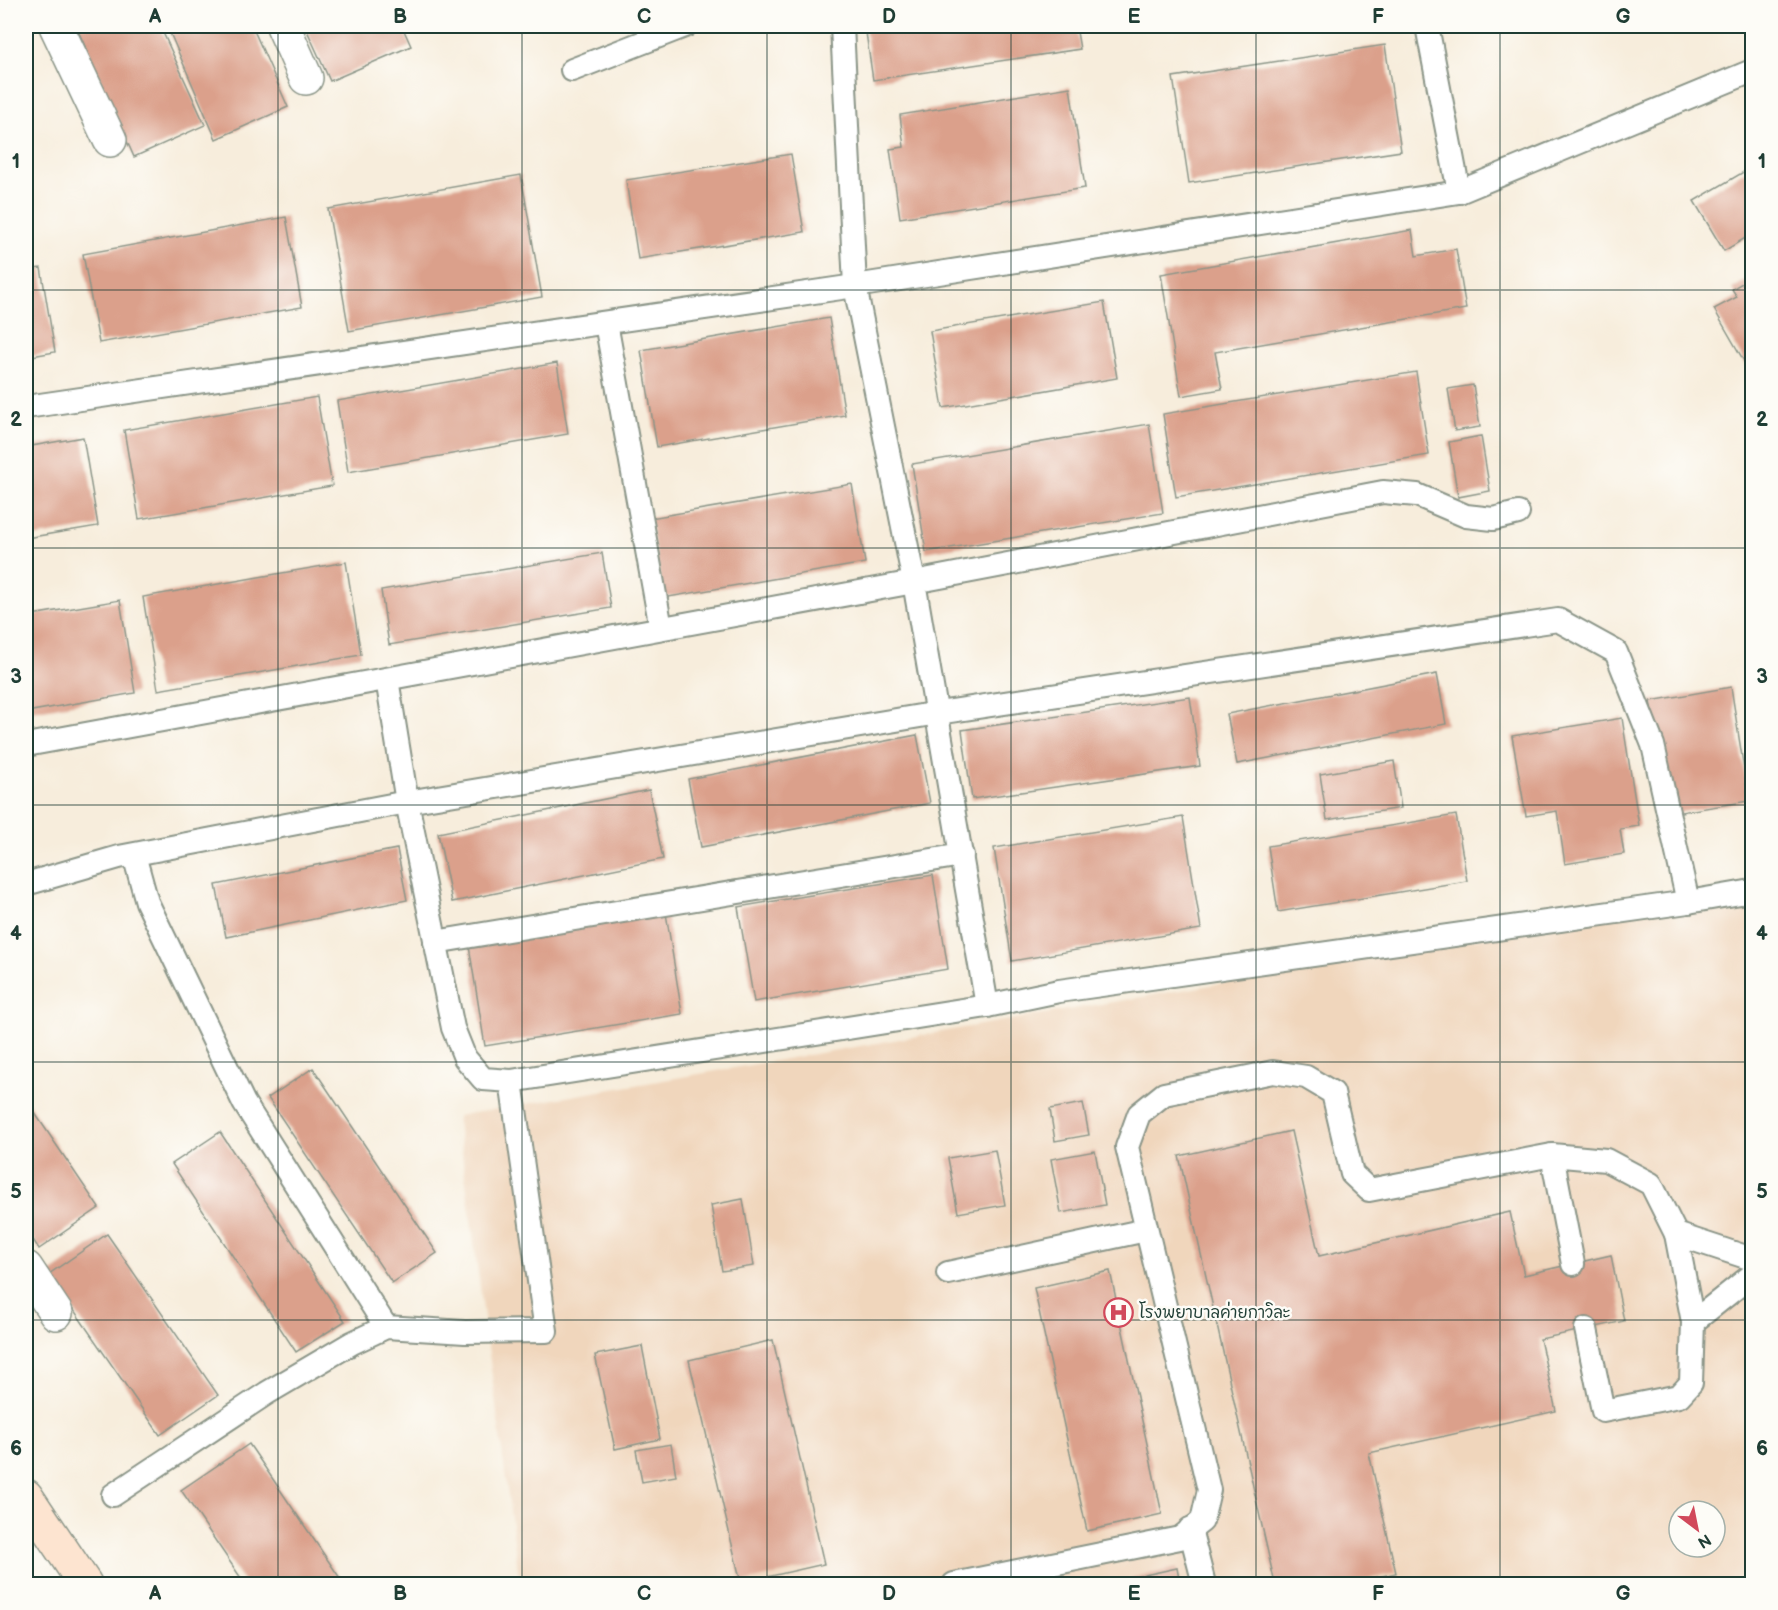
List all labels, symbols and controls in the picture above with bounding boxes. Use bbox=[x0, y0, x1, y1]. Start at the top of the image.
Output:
text: A bbox=[148, 5, 162, 29]
text: B bbox=[393, 5, 407, 29]
text: C bbox=[637, 5, 651, 29]
text: D bbox=[882, 5, 896, 29]
text: E bbox=[1128, 5, 1141, 29]
text: F bbox=[1372, 5, 1384, 29]
text: G bbox=[1616, 5, 1631, 29]
text: 1 bbox=[12, 150, 20, 174]
text: 1 bbox=[1758, 150, 1766, 174]
text: 2 bbox=[10, 408, 22, 432]
text: 2 bbox=[1756, 408, 1768, 432]
text: 3 bbox=[10, 665, 22, 689]
text: 3 bbox=[1756, 665, 1768, 689]
text: 4 bbox=[10, 922, 22, 946]
text: 4 bbox=[1756, 922, 1768, 946]
text: 5 bbox=[10, 1180, 22, 1204]
text: 5 bbox=[1756, 1180, 1768, 1204]
hospital icon: โรงพยาบาลค่ายกาวิละ bbox=[1102, 1297, 1134, 1329]
place label: โรงพยาบาลค่ายกาวิละ bbox=[1139, 1301, 1290, 1323]
text: 6 bbox=[10, 1437, 22, 1461]
text: 6 bbox=[1756, 1437, 1768, 1461]
north arrow bbox=[1667, 1499, 1727, 1559]
text: N bbox=[1694, 1529, 1714, 1552]
text: A bbox=[148, 1582, 162, 1606]
text: B bbox=[393, 1582, 407, 1606]
text: C bbox=[637, 1582, 651, 1606]
text: D bbox=[882, 1582, 896, 1606]
text: E bbox=[1128, 1582, 1141, 1606]
text: F bbox=[1372, 1582, 1384, 1606]
text: G bbox=[1616, 1582, 1631, 1606]

